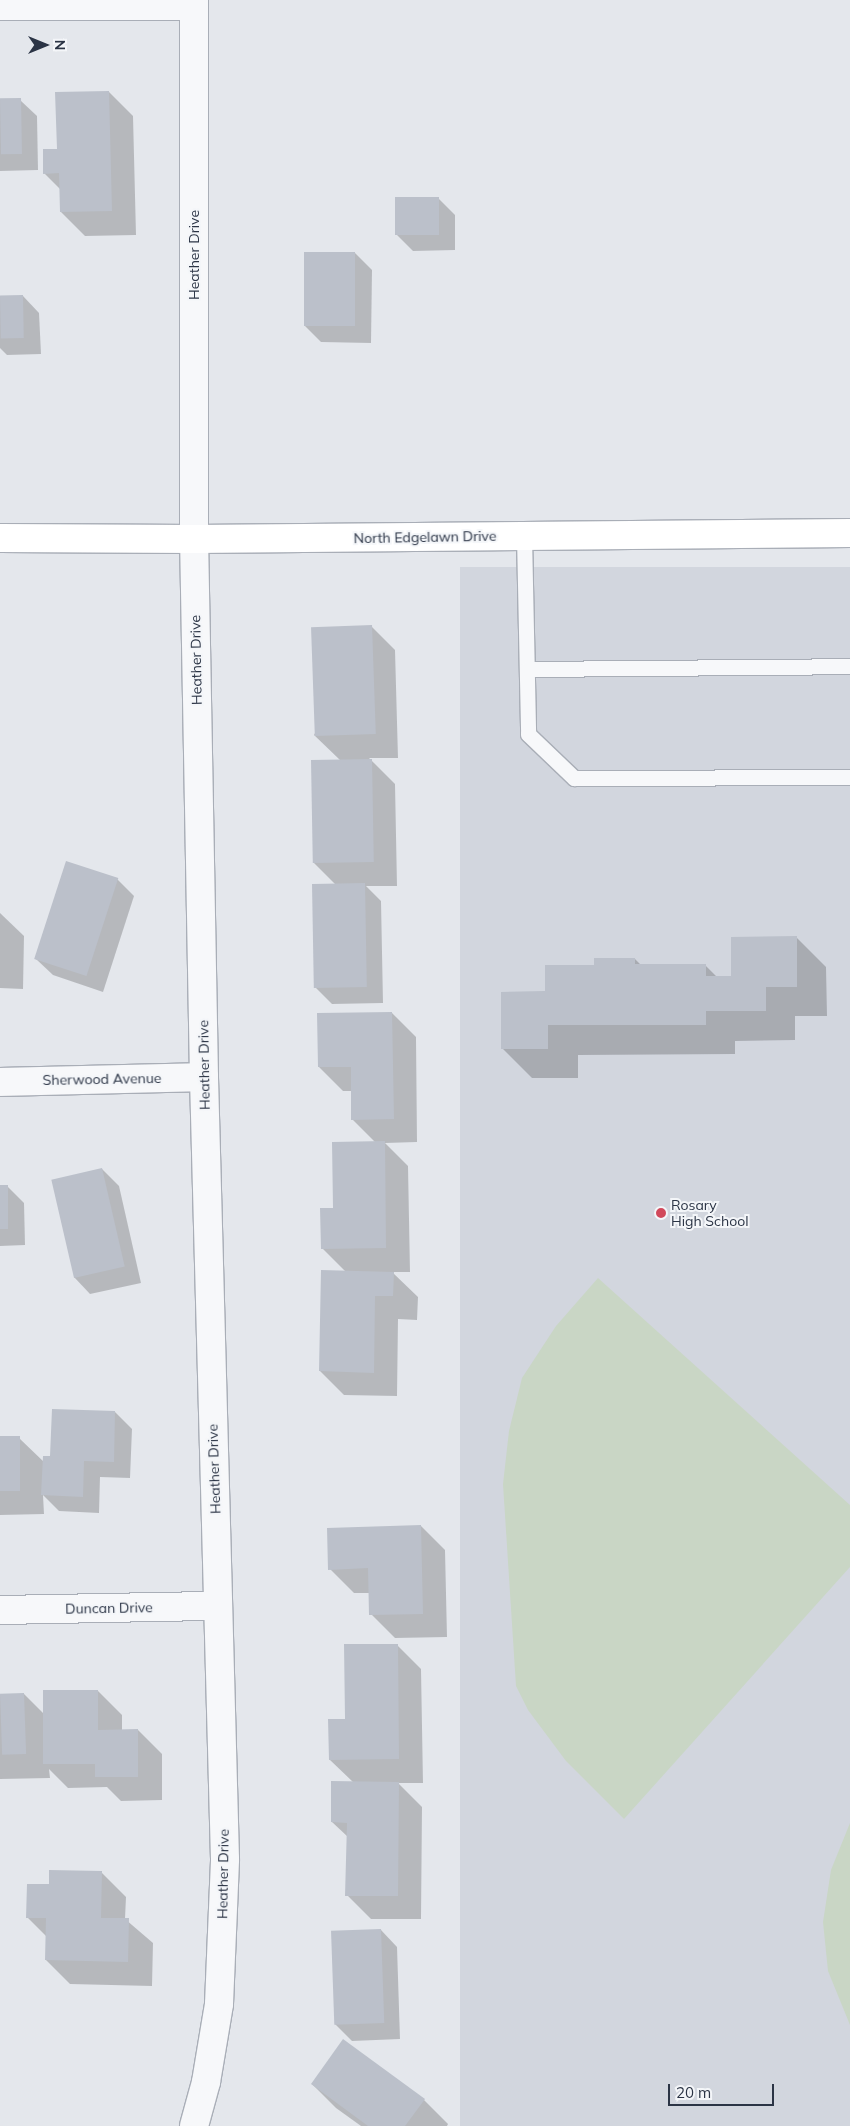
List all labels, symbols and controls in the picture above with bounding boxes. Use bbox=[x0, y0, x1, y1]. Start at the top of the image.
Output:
north arrow bbox=[20, 20, 70, 70]
text: N bbox=[51, 40, 69, 50]
street label: Heather Drive bbox=[186, 210, 202, 300]
street label: North Edgelawn Drive bbox=[353, 527, 497, 547]
street label: Heather Drive bbox=[187, 615, 205, 705]
street label: Heather Drive bbox=[195, 1020, 213, 1110]
street label: Sherwood Avenue bbox=[42, 1070, 162, 1088]
place label: Rosary High School bbox=[671, 1197, 749, 1230]
marker: Rosary High School bbox=[655, 1207, 667, 1219]
street label: Heather Drive bbox=[204, 1424, 224, 1514]
street label: Duncan Drive bbox=[65, 1599, 153, 1617]
street label: Heather Drive bbox=[214, 1829, 232, 1919]
scale bar bbox=[670, 2074, 776, 2106]
text: 20 m bbox=[676, 2083, 711, 2102]

